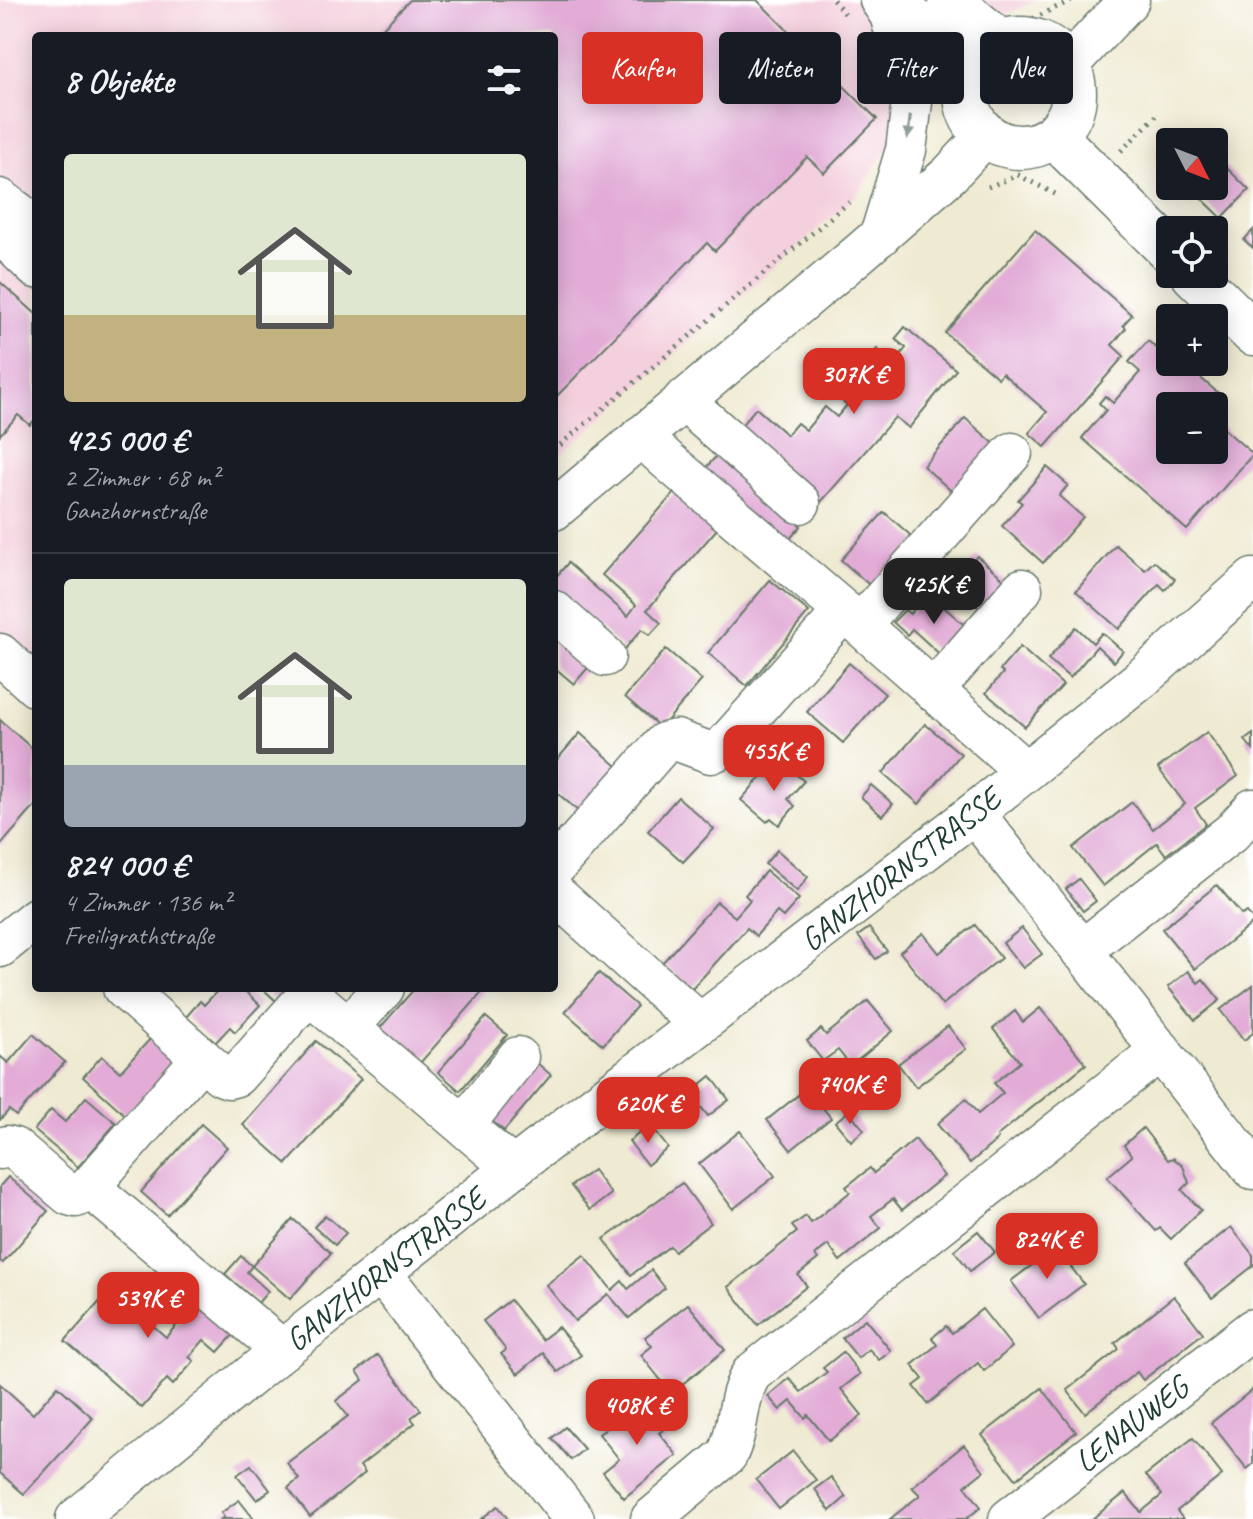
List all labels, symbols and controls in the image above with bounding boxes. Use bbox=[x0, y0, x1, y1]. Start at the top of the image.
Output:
chip: Kaufen bbox=[582, 32, 703, 104]
chip: Mieten bbox=[719, 32, 841, 104]
chip: Filter bbox=[857, 32, 964, 104]
chip: Neu bbox=[980, 32, 1073, 104]
icon: filters bbox=[482, 58, 526, 102]
text: 8 Objekte bbox=[64, 59, 174, 102]
one-way arrow bbox=[902, 115, 915, 140]
north arrow bbox=[1156, 128, 1228, 200]
map controls bbox=[1156, 128, 1228, 464]
icon: home bbox=[223, 206, 367, 350]
button: locate bbox=[1156, 216, 1228, 288]
button: + bbox=[1156, 304, 1228, 376]
pin: 307K € bbox=[789, 348, 919, 416]
text: 307K € bbox=[821, 357, 887, 390]
button: − bbox=[1156, 392, 1228, 464]
text: 425 000 € bbox=[64, 418, 187, 461]
text: 2 Zimmer · 68 m² bbox=[64, 461, 219, 494]
text: Ganzhornstraße bbox=[64, 494, 206, 527]
pin: 425K € bbox=[869, 558, 999, 626]
text: 425K € bbox=[901, 567, 967, 600]
icon: home bbox=[223, 631, 367, 775]
pin: 455K € bbox=[709, 725, 839, 793]
text: 455K € bbox=[741, 734, 807, 767]
street label: GANZHORNSTRASSE bbox=[792, 776, 1012, 960]
text: 824 000 € bbox=[64, 843, 188, 886]
text: 4 Zimmer · 136 m² bbox=[64, 886, 230, 919]
text: Freiligrathstraße bbox=[64, 919, 214, 952]
pin: 740K € bbox=[785, 1058, 915, 1126]
text: 740K € bbox=[817, 1067, 883, 1100]
pin: 620K € bbox=[583, 1077, 713, 1145]
text: 620K € bbox=[615, 1086, 681, 1119]
street label: GANZHORNSTRASSE bbox=[277, 1176, 497, 1360]
pin: 824K € bbox=[982, 1213, 1112, 1281]
text: 824K € bbox=[1014, 1222, 1080, 1255]
pin: 539K € bbox=[83, 1272, 213, 1340]
text: 539K € bbox=[115, 1281, 181, 1314]
street label: LENAUWEG bbox=[1066, 1365, 1199, 1482]
pin: 408K € bbox=[572, 1379, 702, 1447]
text: 408K € bbox=[604, 1388, 670, 1421]

